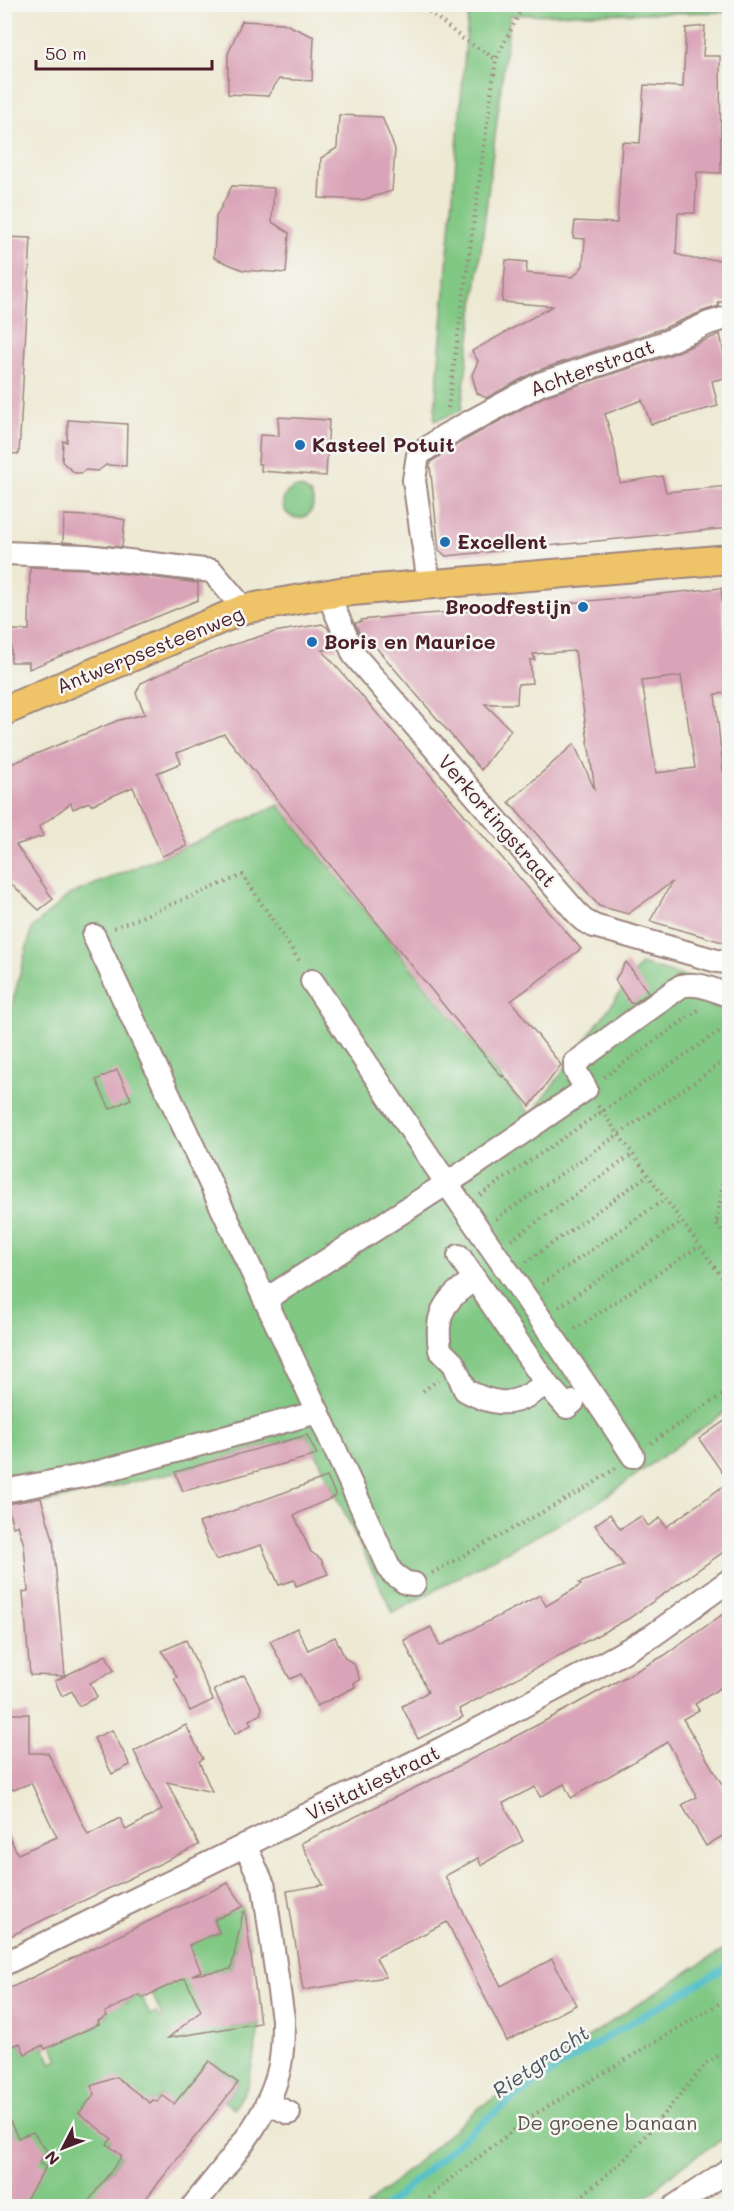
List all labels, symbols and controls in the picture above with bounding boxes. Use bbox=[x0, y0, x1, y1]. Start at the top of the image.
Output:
scale bar bbox=[36, 33, 212, 71]
text: 50 m bbox=[45, 41, 87, 65]
street label: Achterstraat bbox=[526, 333, 657, 402]
place label: Kasteel Potuit bbox=[312, 431, 455, 457]
marker: Kasteel Potuit bbox=[293, 438, 307, 452]
place label: Excellent bbox=[457, 528, 547, 554]
marker: Excellent bbox=[438, 535, 452, 549]
place label: Broodfestijn bbox=[445, 593, 571, 619]
street label: Antwerpsesteenweg bbox=[52, 600, 247, 699]
marker: Broodfestijn bbox=[576, 600, 590, 614]
place label: Boris en Maurice bbox=[324, 628, 496, 654]
marker: Boris en Maurice bbox=[305, 635, 319, 649]
street label: Verkortingstraat bbox=[433, 749, 563, 892]
street label: Visitatiestraat bbox=[301, 1738, 444, 1826]
water label: Rietgracht bbox=[486, 2018, 594, 2103]
park label: De groene banaan bbox=[517, 2109, 697, 2135]
north arrow bbox=[33, 2118, 93, 2178]
text: N bbox=[40, 2147, 63, 2170]

